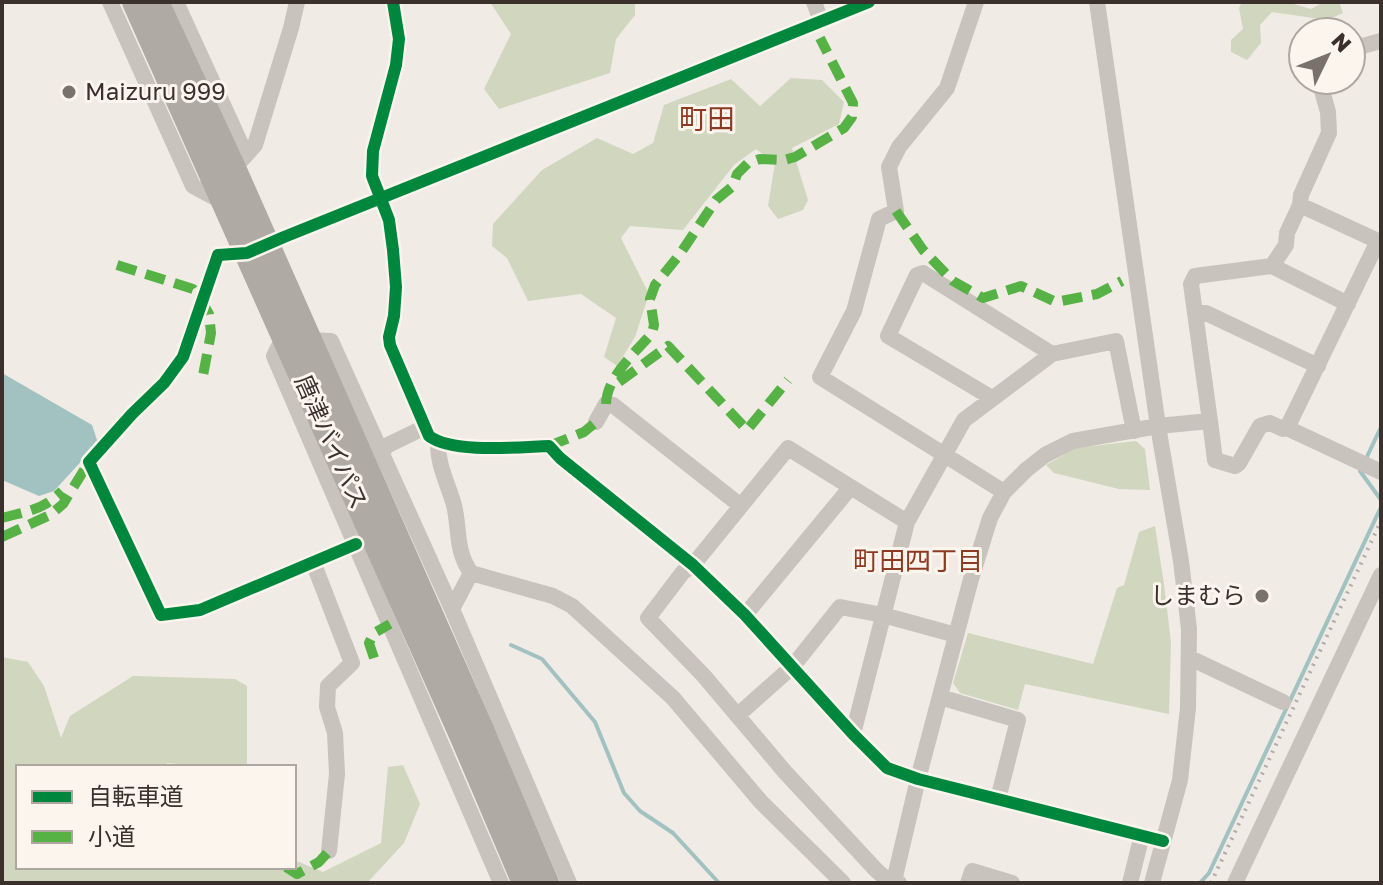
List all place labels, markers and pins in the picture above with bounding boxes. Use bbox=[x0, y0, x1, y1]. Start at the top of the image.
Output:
place label: Maizuru 999 bbox=[85, 76, 226, 105]
marker: Maizuru 999 bbox=[60, 83, 78, 101]
place label: しまむら bbox=[1150, 580, 1246, 609]
marker: しまむら bbox=[1253, 587, 1271, 605]

